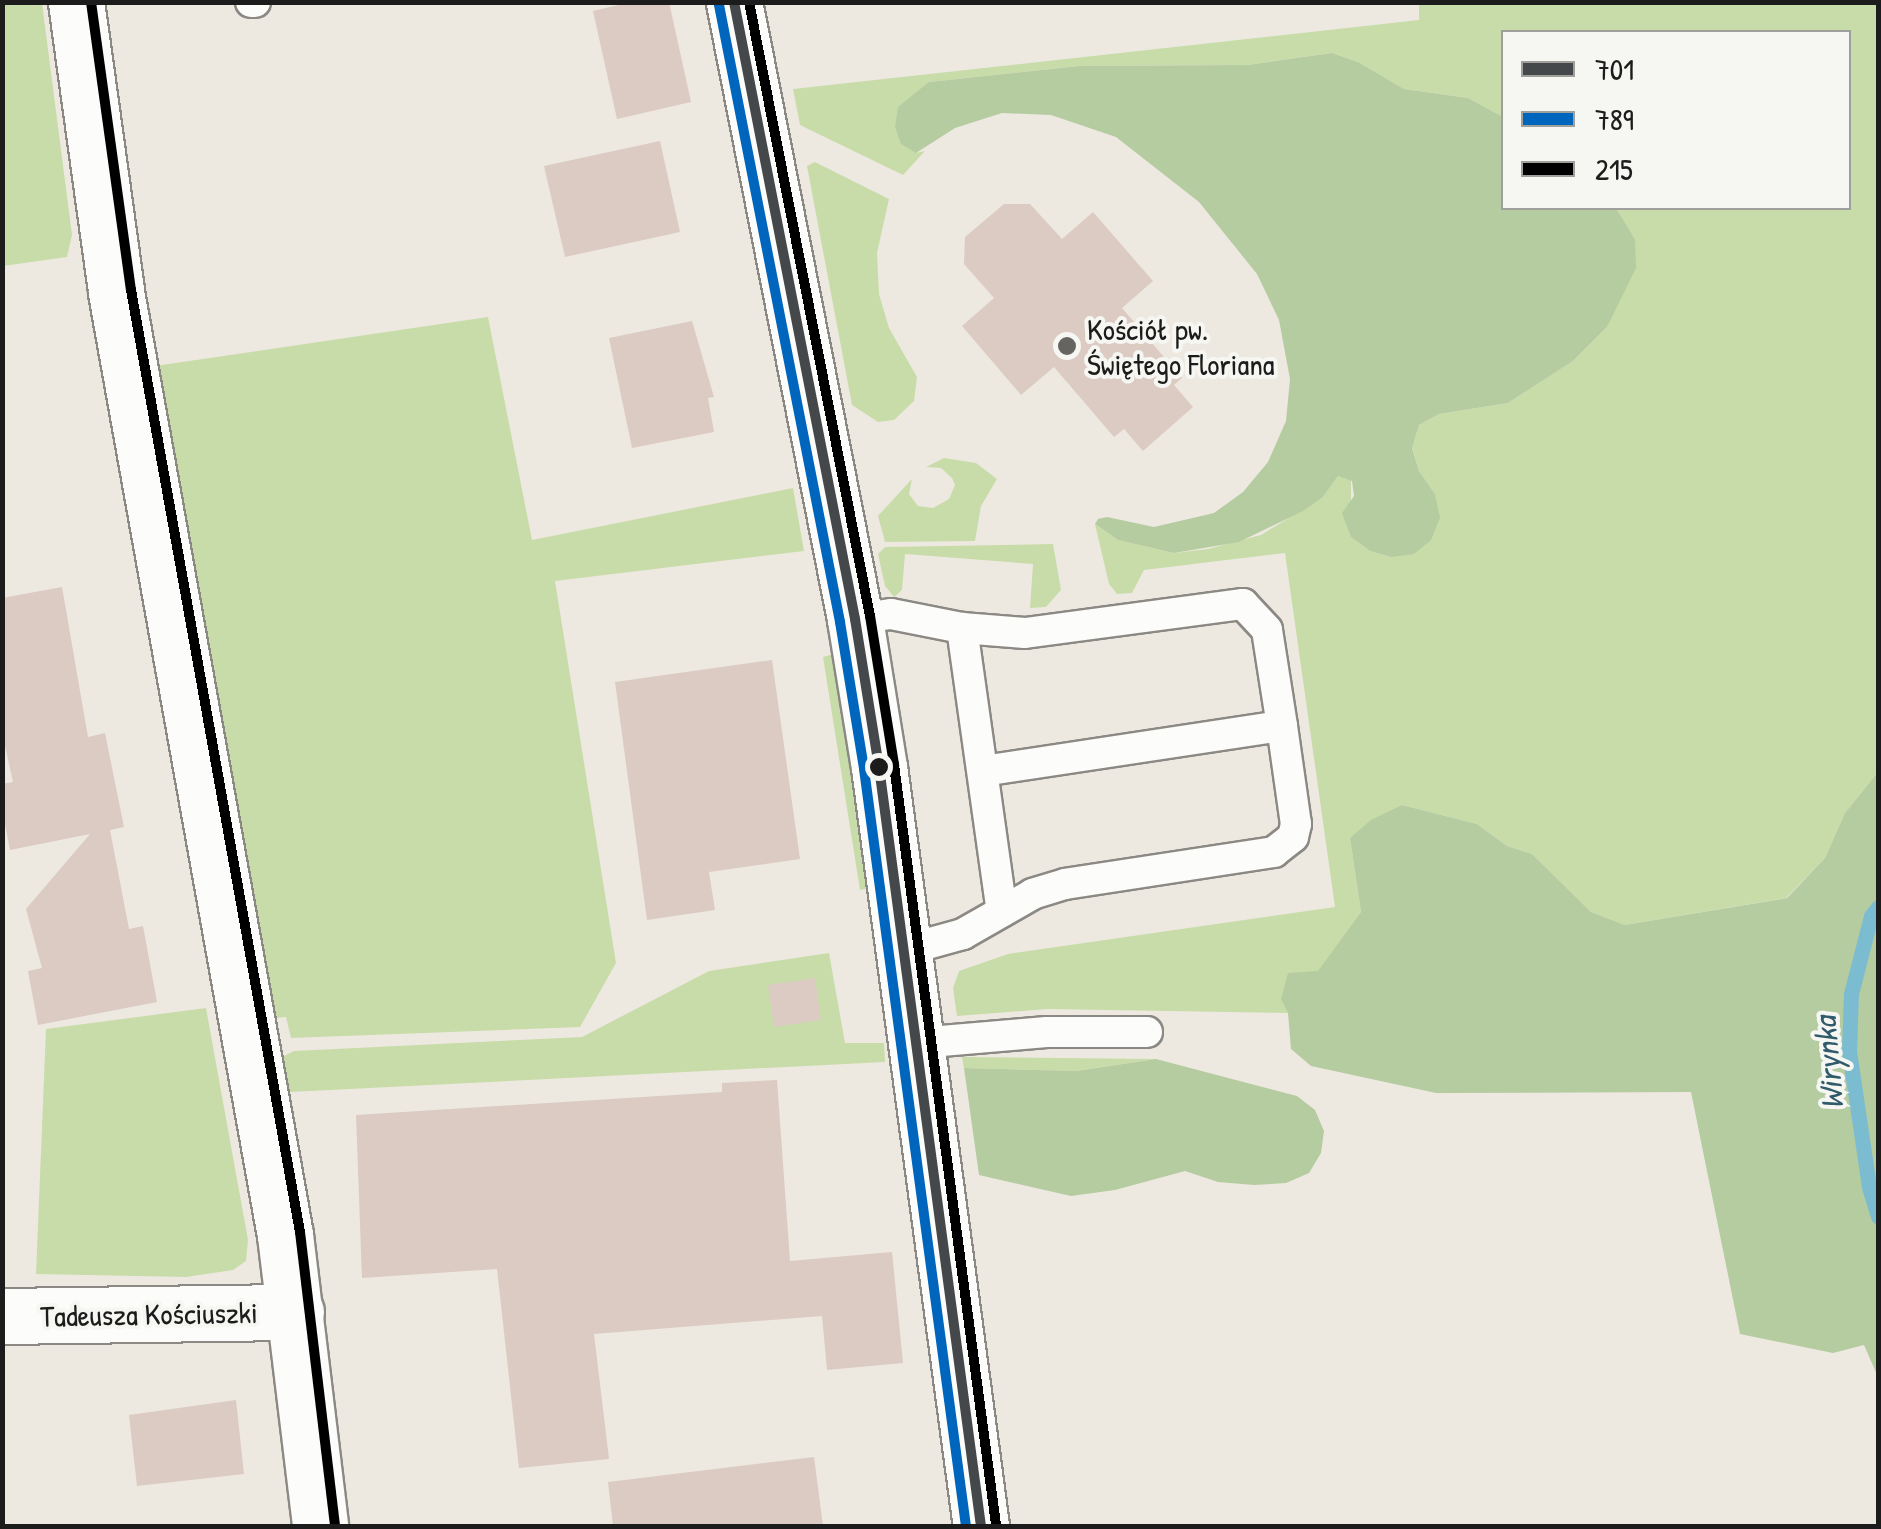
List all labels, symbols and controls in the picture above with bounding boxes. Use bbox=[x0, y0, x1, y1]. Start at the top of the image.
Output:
legend bbox=[1501, 30, 1851, 210]
text: 701 bbox=[1595, 49, 1634, 89]
text: 789 bbox=[1595, 99, 1634, 139]
text: 215 bbox=[1595, 149, 1633, 189]
place label: Kościół pw. Świętego Floriana bbox=[1087, 311, 1275, 382]
marker: Kościół pw. Świętego Floriana bbox=[1056, 335, 1078, 357]
unlabelled marker bbox=[869, 757, 889, 777]
water label: Wirynka bbox=[1806, 1015, 1852, 1111]
street label: Tadeusza Kościuszki bbox=[40, 1294, 258, 1334]

